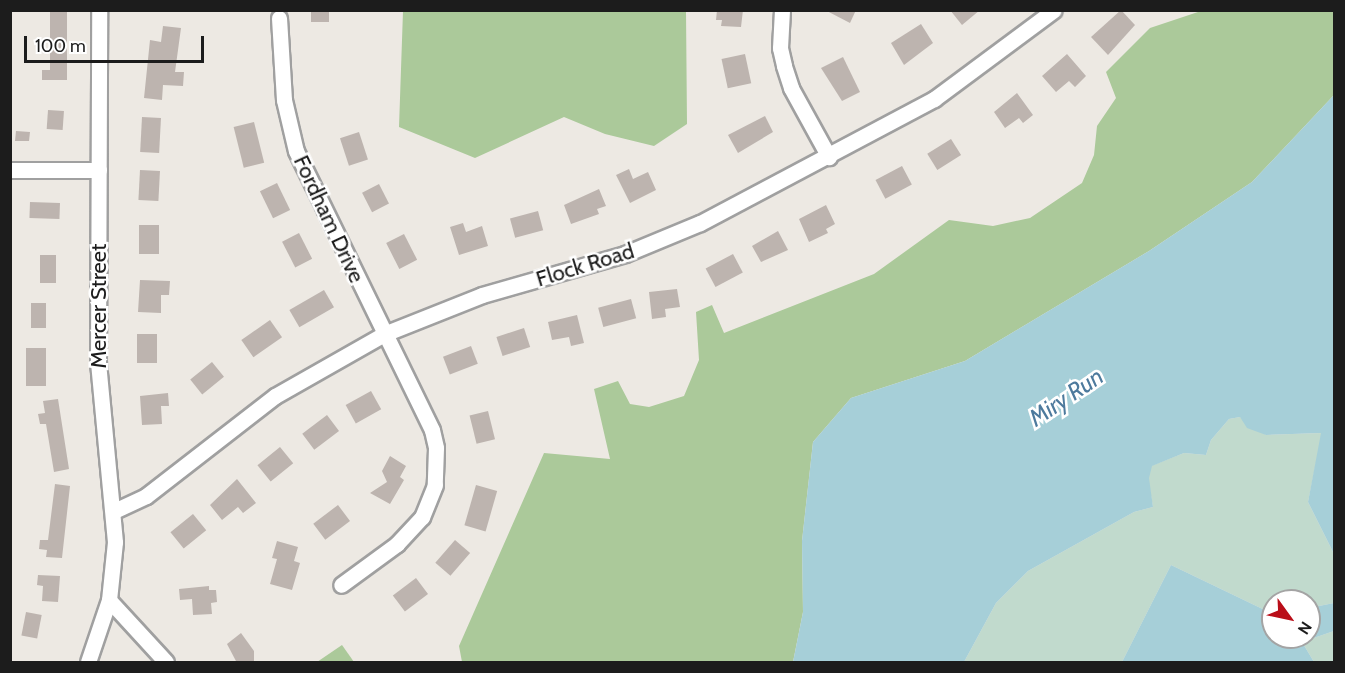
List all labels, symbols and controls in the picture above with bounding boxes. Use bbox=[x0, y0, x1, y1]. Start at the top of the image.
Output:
scale bar bbox=[27, 24, 207, 62]
text: 100 m bbox=[35, 35, 86, 57]
street label: Fordham Drive bbox=[288, 151, 370, 287]
street label: Flock Road bbox=[533, 238, 637, 292]
street label: Mercer Street bbox=[86, 243, 112, 369]
water label: Miry Run bbox=[1023, 362, 1109, 432]
north arrow bbox=[1261, 589, 1321, 649]
text: N bbox=[1294, 618, 1316, 638]

